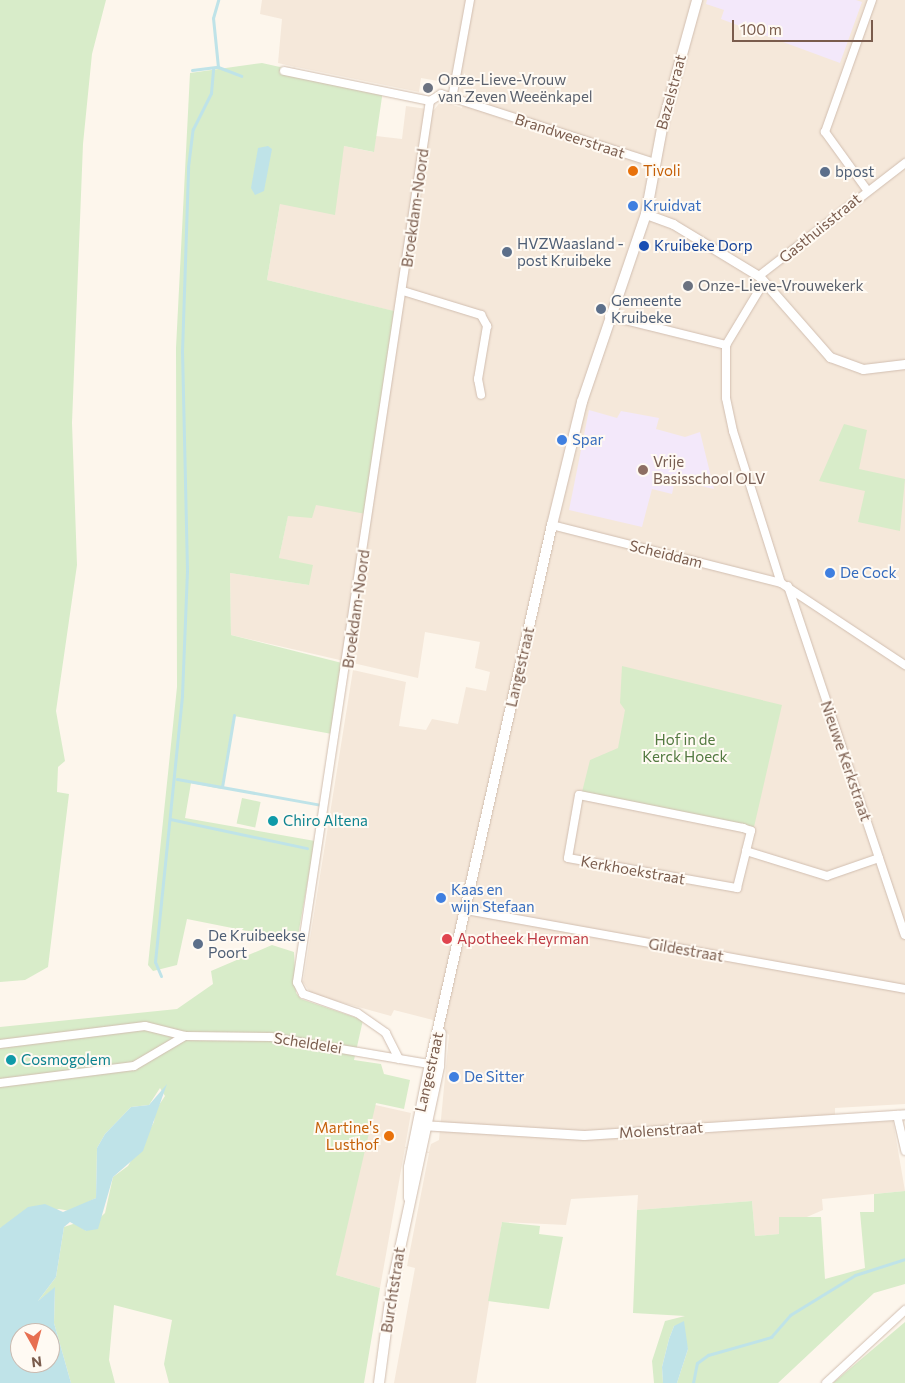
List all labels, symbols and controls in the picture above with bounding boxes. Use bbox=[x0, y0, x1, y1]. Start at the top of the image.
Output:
scale bar bbox=[735, 10, 876, 42]
text: 100 m bbox=[740, 20, 782, 38]
street label: Bazelstraat bbox=[652, 52, 690, 132]
place label: Onze-Lieve-Vrouw van Zeven Weeënkapel bbox=[438, 70, 593, 105]
marker: Onze-Lieve-Vrouw van Zeven Weeënkapel bbox=[422, 82, 434, 94]
street label: Brandweerstraat bbox=[513, 110, 627, 162]
street label: Broekdam-Noord bbox=[398, 147, 432, 269]
place label: Tivoli bbox=[643, 162, 681, 180]
place label: bpost bbox=[835, 163, 874, 181]
marker: Tivoli bbox=[627, 165, 639, 177]
marker: bpost bbox=[819, 166, 831, 178]
street label: Gasthuisstraat bbox=[775, 190, 865, 266]
place label: Kruidvat bbox=[643, 197, 701, 215]
marker: Kruidvat bbox=[627, 200, 639, 212]
place label: HVZWaasland - post Kruibeke bbox=[517, 234, 624, 269]
place label: Kruibeke Dorp bbox=[654, 237, 753, 255]
marker: Kruibeke Dorp bbox=[638, 240, 650, 252]
marker: HVZWaasland - post Kruibeke bbox=[501, 246, 513, 258]
place label: Onze-Lieve-Vrouwekerk bbox=[698, 277, 864, 295]
marker: Onze-Lieve-Vrouwekerk bbox=[682, 280, 694, 292]
place label: Gemeente Kruibeke bbox=[611, 291, 681, 326]
marker: Gemeente Kruibeke bbox=[595, 303, 607, 315]
place label: Spar bbox=[572, 431, 604, 449]
marker: Spar bbox=[556, 434, 568, 446]
place label: Vrije Basisschool OLV bbox=[653, 452, 765, 487]
marker: Vrije Basisschool OLV bbox=[637, 464, 649, 476]
street label: Scheiddam bbox=[628, 536, 704, 572]
street label: Broekdam-Noord bbox=[339, 548, 373, 670]
place label: De Cock bbox=[840, 564, 897, 582]
marker: De Cock bbox=[824, 567, 836, 579]
street label: Langestraat bbox=[502, 625, 538, 709]
street label: Nieuwe Kerkstraat bbox=[817, 698, 875, 824]
park label: Hof in de Kerck Hoeck bbox=[642, 730, 728, 765]
place label: Chiro Altena bbox=[283, 812, 368, 830]
marker: Chiro Altena bbox=[267, 815, 279, 827]
street label: Kerkhoekstraat bbox=[579, 852, 687, 888]
place label: Kaas en wijn Stefaan bbox=[451, 880, 535, 915]
marker: Kaas en wijn Stefaan bbox=[435, 892, 447, 904]
place label: De Kruibeekse Poort bbox=[208, 926, 306, 961]
place label: Apotheek Heyrman bbox=[457, 930, 589, 948]
marker: Apotheek Heyrman bbox=[441, 933, 453, 945]
street label: Gildestraat bbox=[647, 935, 725, 965]
marker: De Kruibeekse Poort bbox=[192, 938, 204, 950]
street label: Scheldelei bbox=[273, 1029, 343, 1057]
street label: Langestraat bbox=[411, 1030, 447, 1114]
place label: Cosmogolem bbox=[21, 1051, 111, 1069]
marker: Cosmogolem bbox=[5, 1054, 17, 1066]
place label: De Sitter bbox=[464, 1068, 525, 1086]
marker: De Sitter bbox=[448, 1071, 460, 1083]
place label: Martine's Lusthof bbox=[315, 1118, 379, 1153]
street label: Molenstraat bbox=[618, 1118, 704, 1142]
marker: Martine's Lusthof bbox=[383, 1130, 395, 1142]
street label: Burchtstraat bbox=[377, 1246, 409, 1334]
north arrow bbox=[10, 1323, 60, 1373]
text: N bbox=[31, 1353, 43, 1371]

